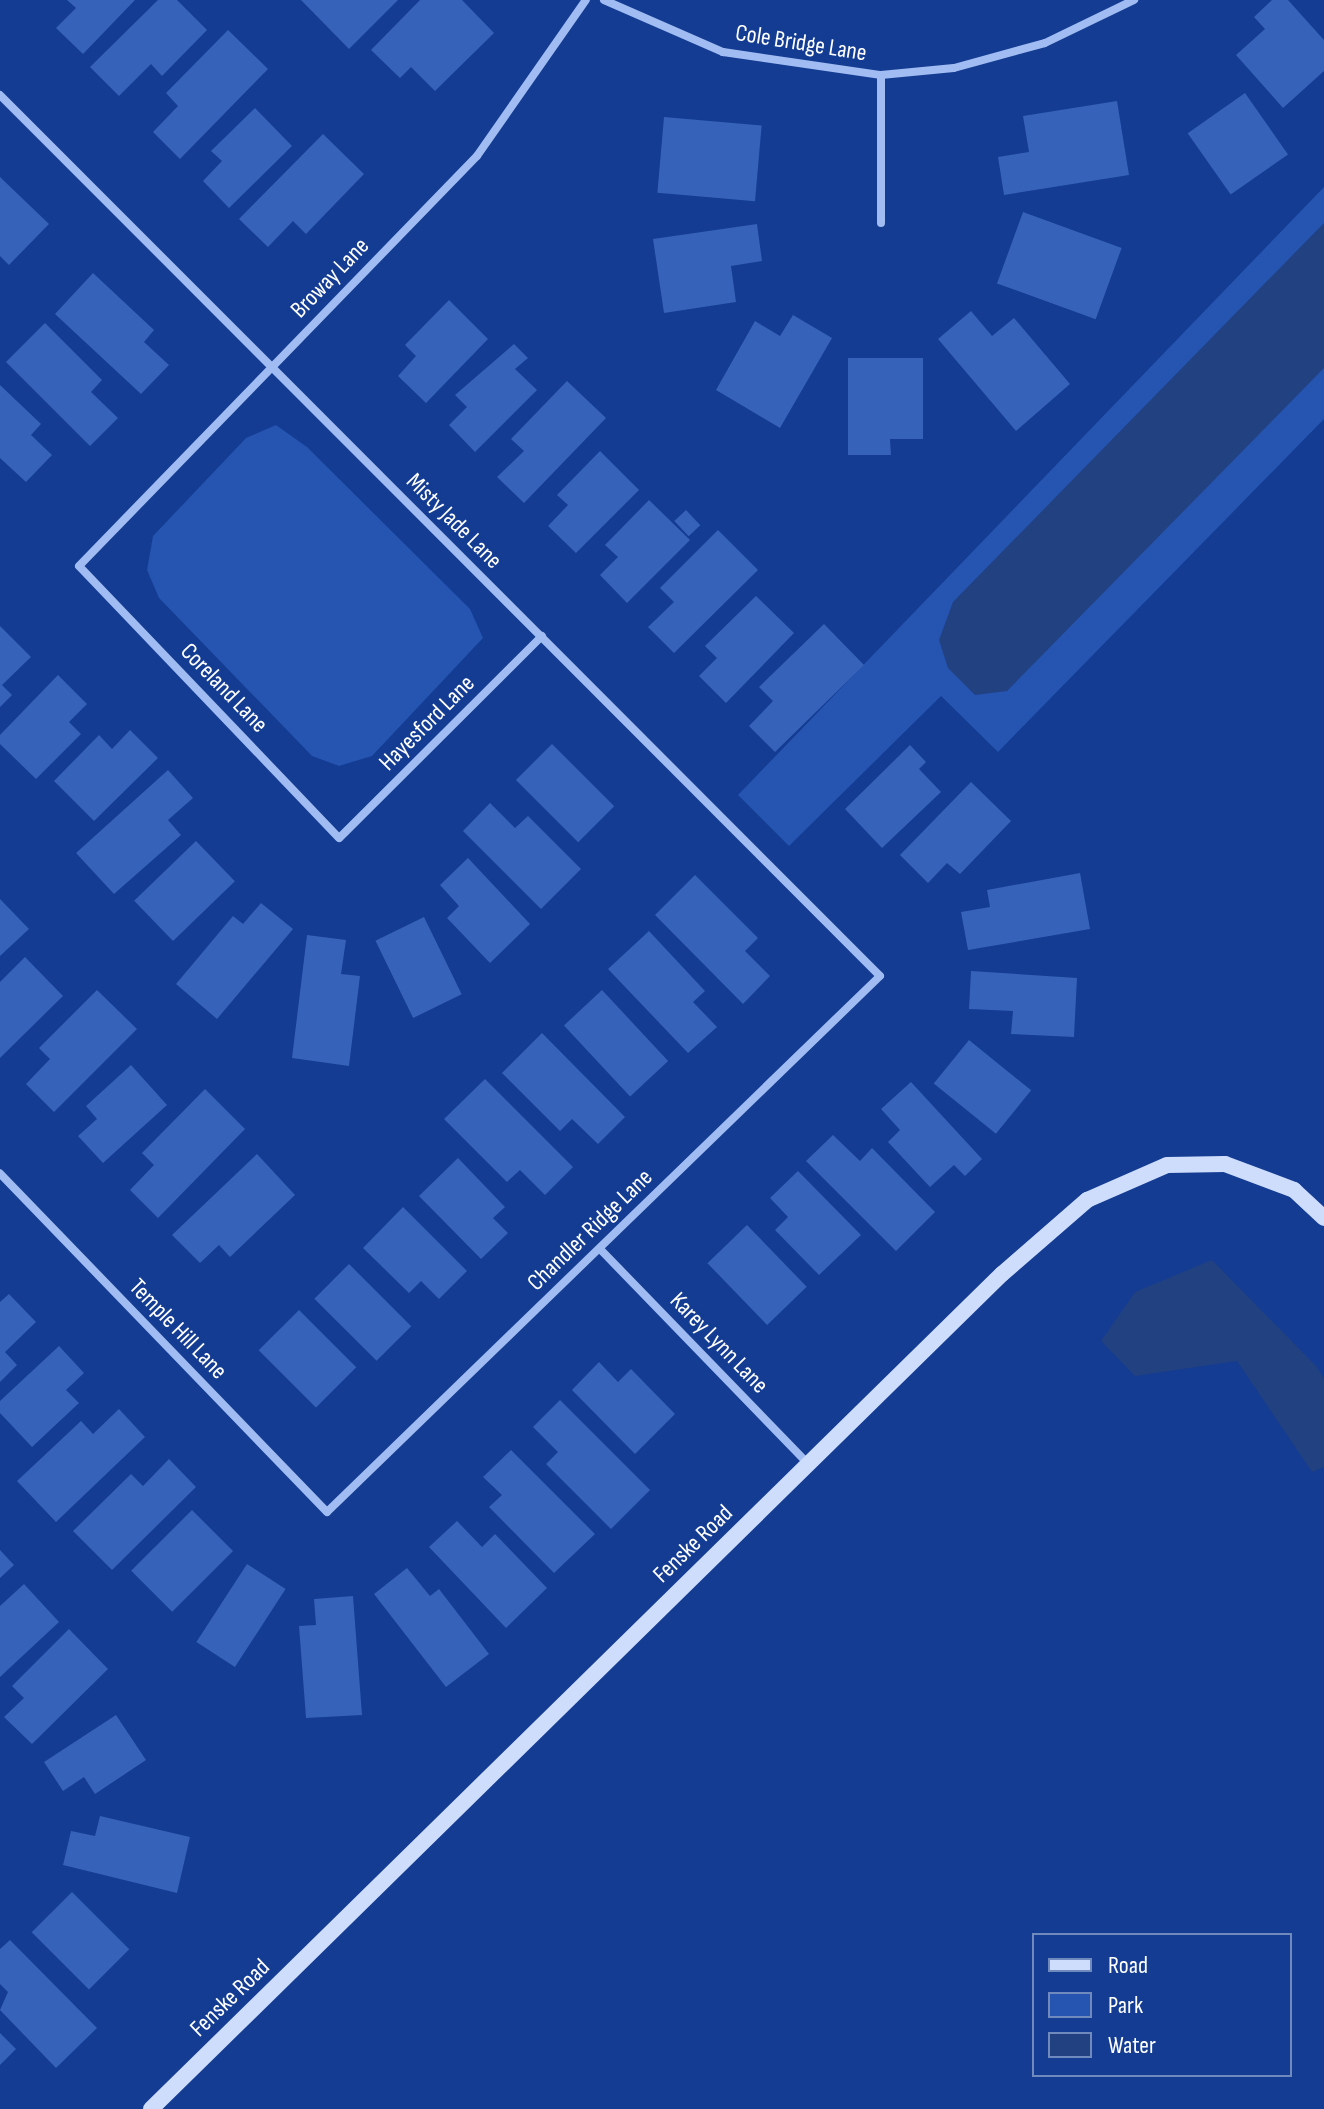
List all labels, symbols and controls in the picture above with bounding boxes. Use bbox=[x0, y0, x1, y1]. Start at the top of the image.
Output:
street label: Cole Bridge Lane bbox=[733, 18, 869, 68]
street label: Broway Lane bbox=[285, 232, 375, 324]
street label: Misty Jade Lane bbox=[400, 467, 508, 575]
street label: Coreland Lane bbox=[174, 637, 274, 739]
street label: Hayesford Lane bbox=[373, 669, 481, 777]
street label: Chandler Ridge Lane bbox=[521, 1163, 659, 1297]
street label: Temple Hill Lane bbox=[123, 1273, 233, 1385]
street label: Karey Lynn Lane bbox=[664, 1287, 774, 1399]
street label: Fenske Road bbox=[647, 1499, 739, 1589]
legend bbox=[1032, 1933, 1292, 2077]
text: Road bbox=[1108, 1951, 1148, 1980]
street label: Fenske Road bbox=[184, 1953, 276, 2043]
text: Park bbox=[1108, 1991, 1143, 2020]
text: Water bbox=[1108, 2031, 1156, 2060]

